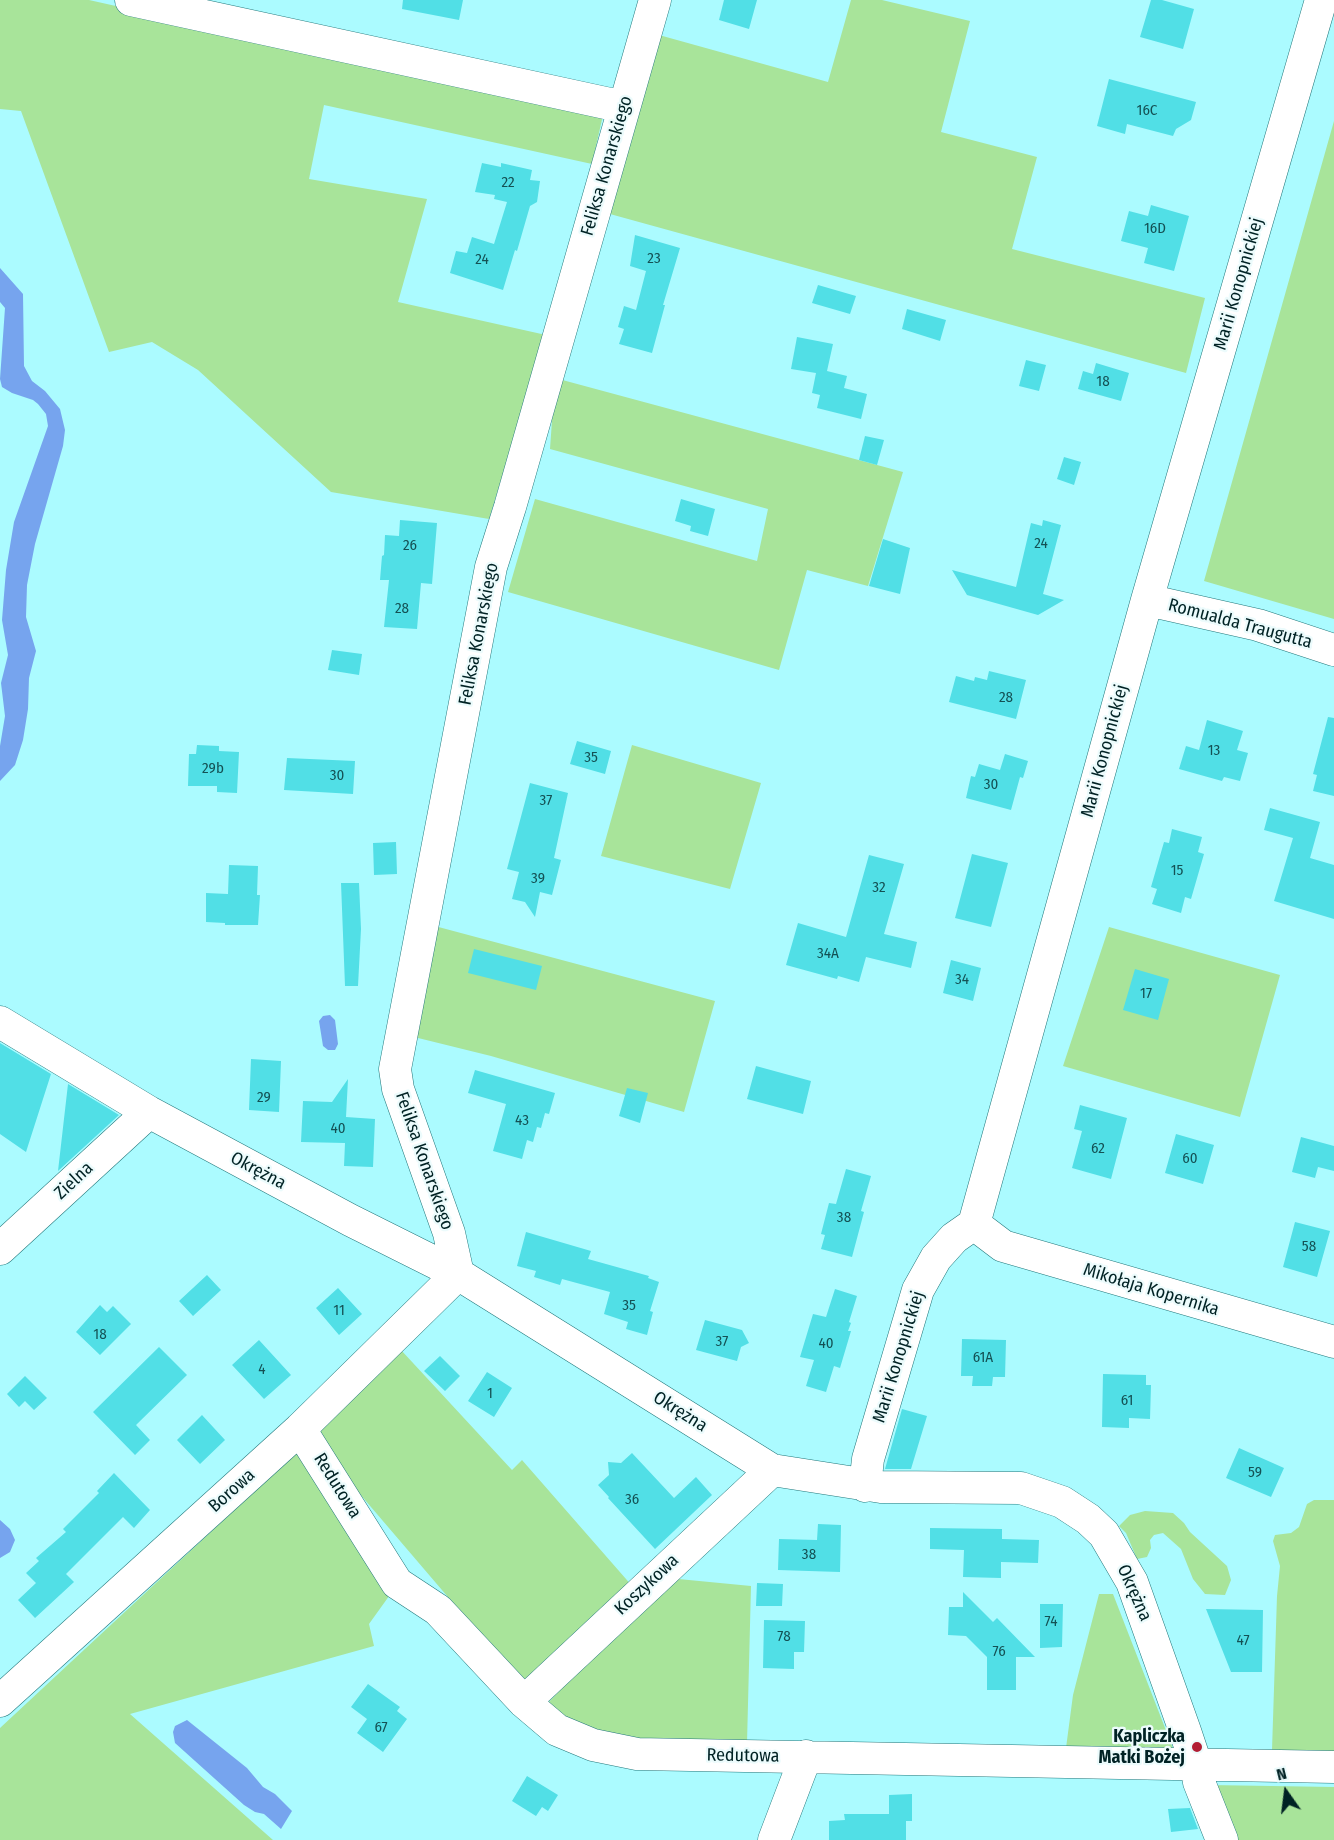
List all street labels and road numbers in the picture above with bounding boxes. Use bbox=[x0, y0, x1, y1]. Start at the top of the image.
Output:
street label: Feliksa Konarskiego bbox=[577, 94, 637, 238]
street label: Marii Konopnickiej bbox=[1210, 215, 1268, 353]
street label: Feliksa Konarskiego bbox=[455, 561, 503, 707]
street label: Romualda Traugutta bbox=[1166, 594, 1314, 654]
street label: Marii Konopnickiej bbox=[1077, 682, 1133, 820]
street label: Feliksa Konarskiego bbox=[390, 1089, 458, 1233]
street label: Okrężna bbox=[227, 1147, 289, 1195]
street label: Zielna bbox=[50, 1158, 98, 1204]
street label: Mikołaja Kopernika bbox=[1081, 1259, 1221, 1321]
street label: Marii Konopnickiej bbox=[869, 1289, 929, 1425]
street label: Okrężna bbox=[649, 1387, 711, 1437]
street label: Redutowa bbox=[309, 1449, 365, 1523]
street label: Borowa bbox=[204, 1465, 260, 1517]
street label: Koszykowa bbox=[611, 1550, 683, 1620]
street label: Okrężna bbox=[1112, 1561, 1156, 1625]
street label: Redutowa bbox=[706, 1745, 780, 1767]

